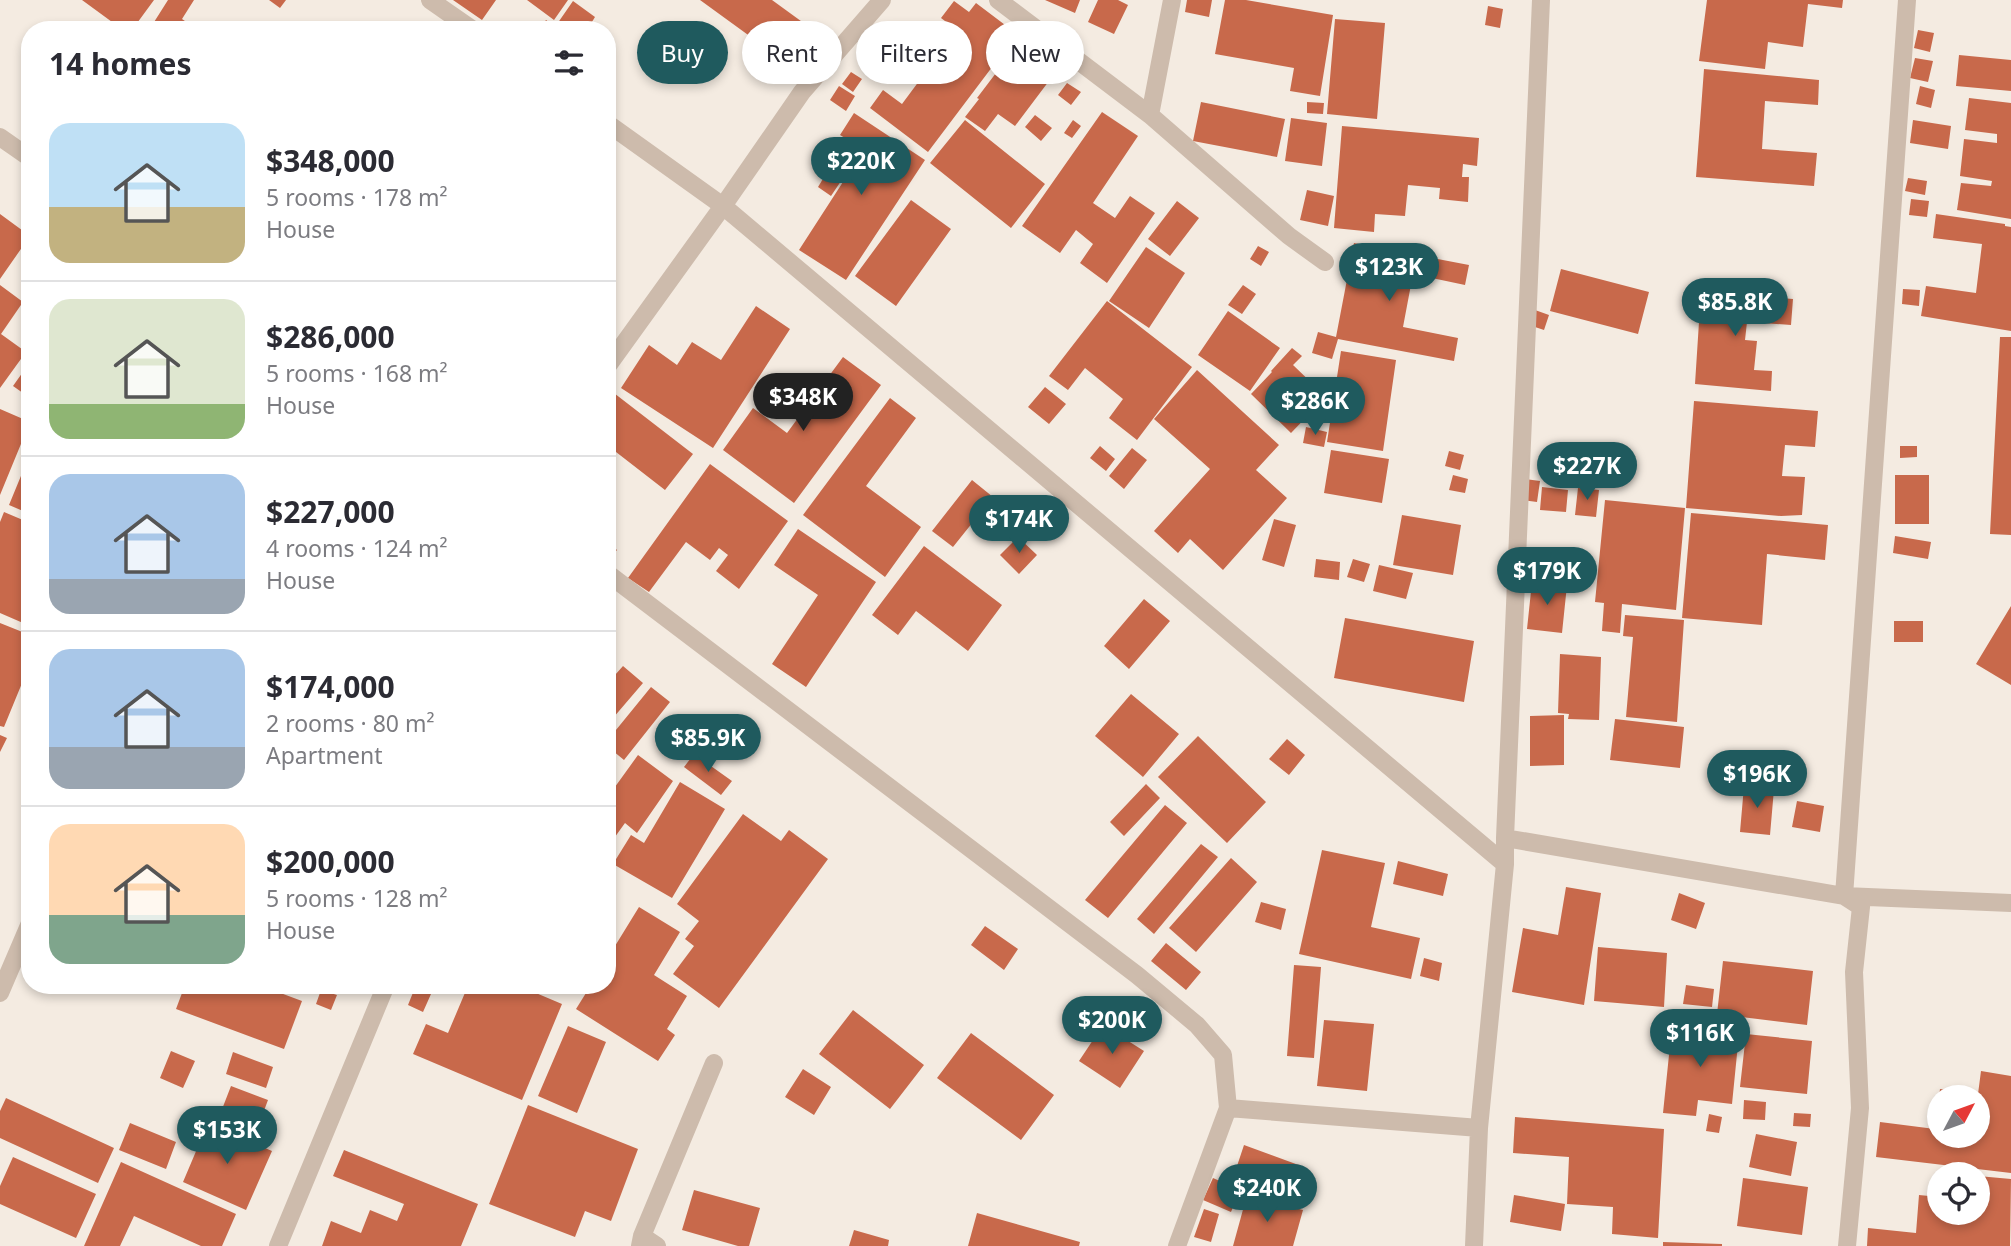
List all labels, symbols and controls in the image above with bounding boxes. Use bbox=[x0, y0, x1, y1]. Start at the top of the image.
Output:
chip: Buy bbox=[637, 21, 728, 84]
chip: Rent bbox=[742, 21, 842, 84]
chip: Filters bbox=[856, 21, 972, 84]
chip: New bbox=[986, 21, 1084, 84]
text: 14 homes bbox=[49, 43, 192, 84]
icon: filters bbox=[550, 44, 588, 82]
pin: $220K bbox=[812, 138, 910, 197]
text: $348,000 bbox=[266, 140, 395, 181]
text: $220K bbox=[827, 144, 895, 176]
icon: home bbox=[105, 151, 189, 235]
text: 5 rooms · 178 m² bbox=[266, 181, 448, 213]
text: House bbox=[266, 213, 335, 245]
pin: $123K bbox=[1340, 244, 1438, 303]
text: $123K bbox=[1355, 250, 1423, 282]
pin: $85.8K bbox=[1678, 278, 1792, 338]
text: $85.8K bbox=[1698, 285, 1772, 317]
text: $286,000 bbox=[266, 316, 395, 357]
icon: home bbox=[105, 327, 189, 411]
text: 5 rooms · 168 m² bbox=[266, 357, 448, 389]
pin: $348K bbox=[754, 374, 852, 433]
pin: $286K bbox=[1266, 378, 1364, 437]
text: $348K bbox=[769, 380, 837, 412]
text: $286K bbox=[1281, 384, 1349, 416]
text: House bbox=[266, 389, 335, 421]
pin: $227K bbox=[1538, 442, 1636, 502]
text: $227K bbox=[1553, 449, 1621, 481]
text: $227,000 bbox=[266, 491, 395, 532]
pin: $174K bbox=[970, 496, 1068, 555]
icon: home bbox=[105, 502, 189, 586]
text: $174K bbox=[985, 502, 1053, 534]
text: 4 rooms · 124 m² bbox=[266, 532, 448, 564]
pin: $179K bbox=[1498, 548, 1596, 607]
text: $179K bbox=[1513, 554, 1581, 586]
text: House bbox=[266, 564, 335, 596]
text: $174,000 bbox=[266, 666, 395, 707]
icon: home bbox=[105, 677, 189, 761]
text: 2 rooms · 80 m² bbox=[266, 707, 435, 739]
pin: $85.9K bbox=[651, 714, 765, 774]
text: $85.9K bbox=[671, 721, 745, 753]
text: Apartment bbox=[266, 739, 383, 771]
pin: $196K bbox=[1708, 750, 1806, 810]
text: $196K bbox=[1723, 757, 1791, 789]
text: $200,000 bbox=[266, 841, 395, 882]
icon: home bbox=[105, 852, 189, 936]
text: 5 rooms · 128 m² bbox=[266, 882, 448, 914]
text: House bbox=[266, 914, 335, 946]
pin: $200K bbox=[1063, 996, 1161, 1056]
text: $200K bbox=[1078, 1003, 1146, 1035]
pin: $116K bbox=[1651, 1010, 1749, 1069]
text: $116K bbox=[1666, 1016, 1734, 1048]
north arrow bbox=[1927, 1085, 1990, 1148]
map controls bbox=[1927, 1085, 1990, 1225]
pin: $153K bbox=[178, 1106, 276, 1166]
text: $153K bbox=[193, 1113, 261, 1145]
button: locate bbox=[1927, 1162, 1990, 1225]
pin: $240K bbox=[1218, 1164, 1316, 1224]
text: $240K bbox=[1233, 1171, 1301, 1203]

